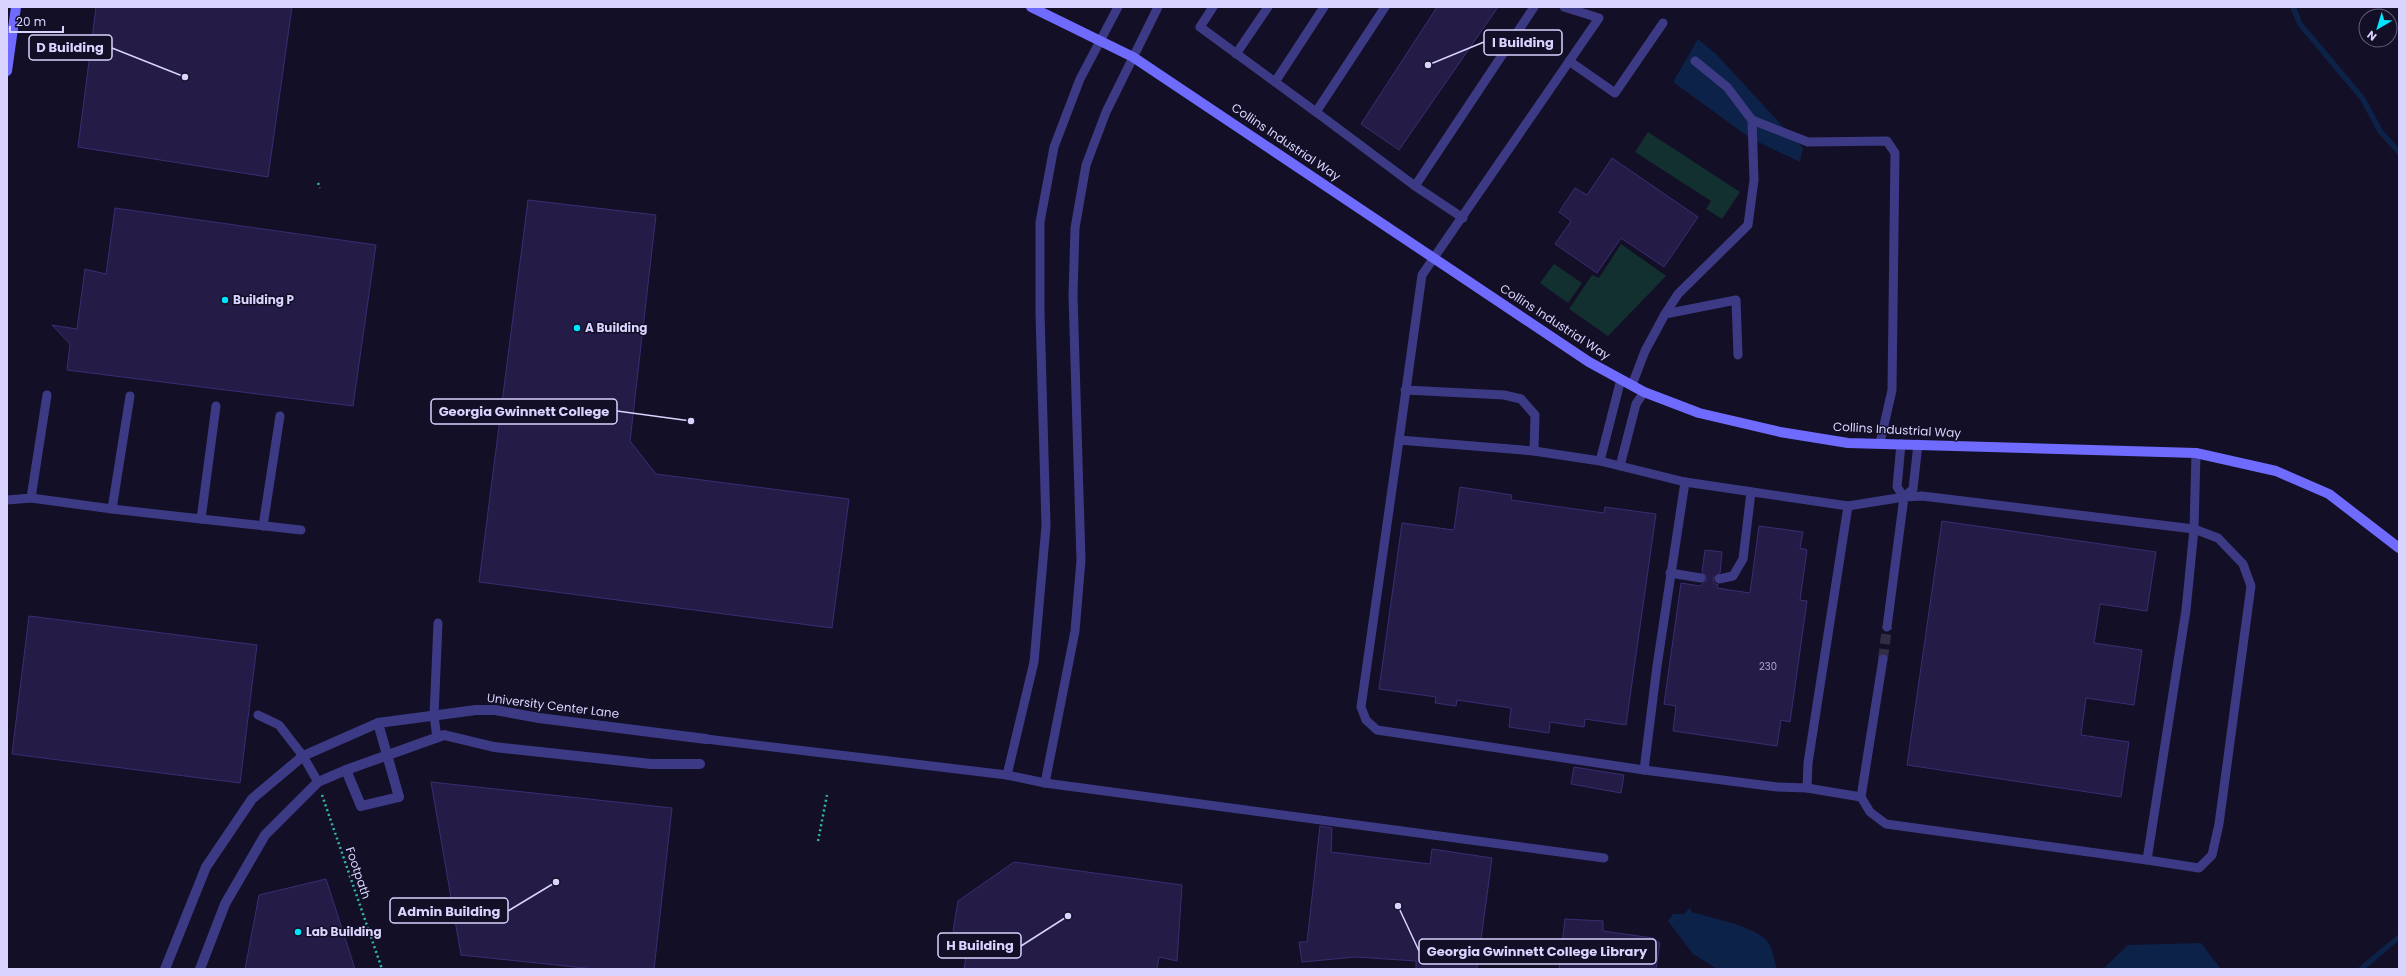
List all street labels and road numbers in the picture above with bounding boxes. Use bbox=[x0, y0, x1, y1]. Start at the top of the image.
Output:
street label: Collins Industrial Way bbox=[1228, 99, 1344, 185]
street label: Collins Industrial Way bbox=[1497, 280, 1614, 364]
street label: Collins Industrial Way bbox=[1833, 418, 1962, 441]
street label: University Center Lane bbox=[486, 689, 620, 722]
street label: Footpath bbox=[342, 845, 375, 901]

